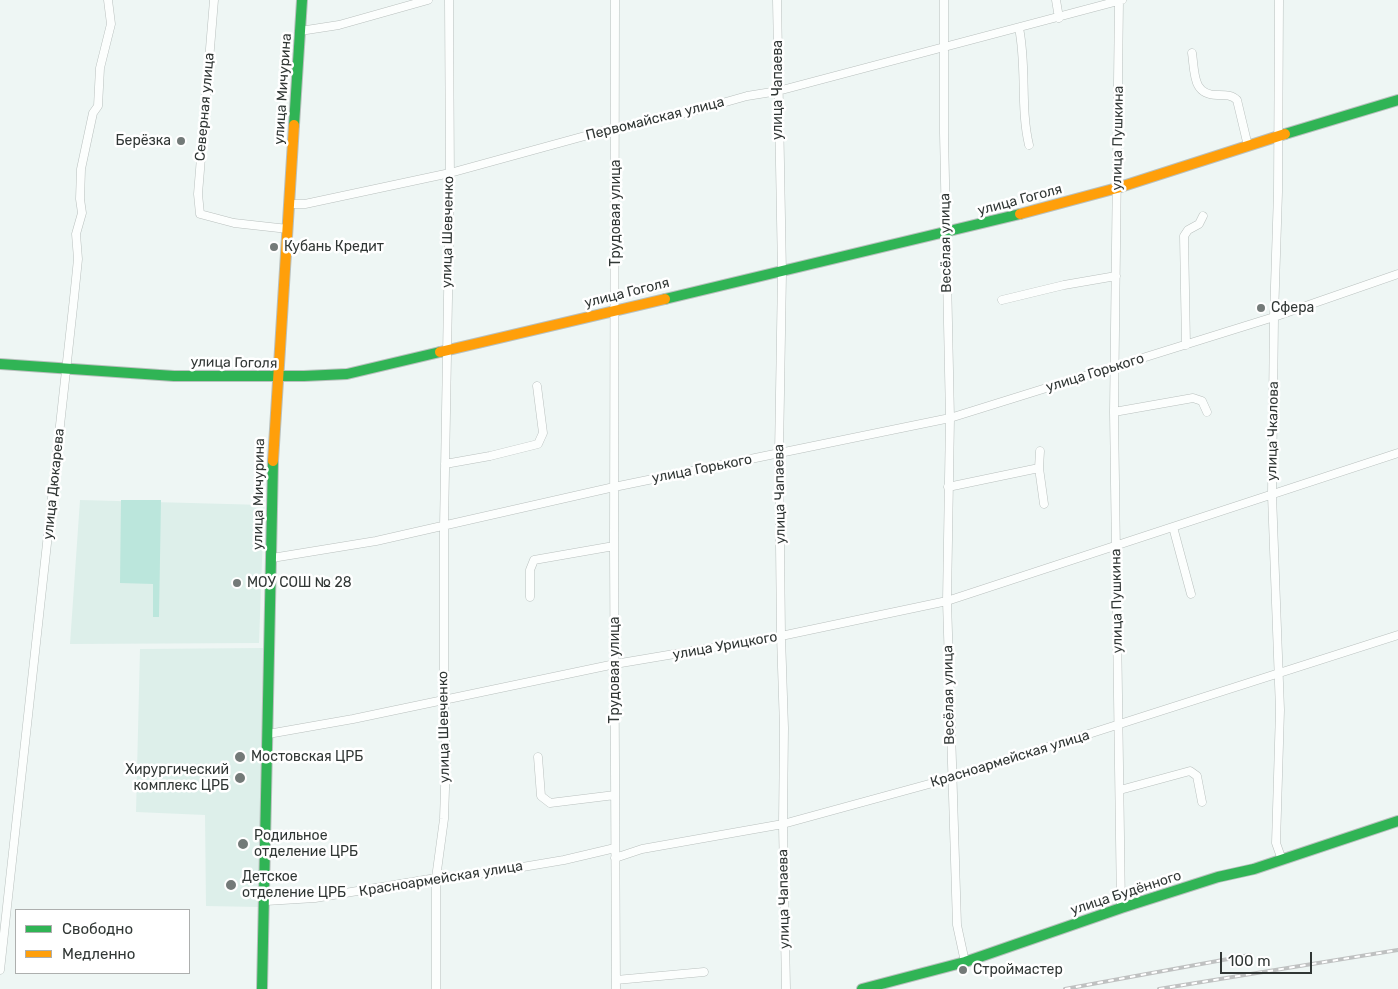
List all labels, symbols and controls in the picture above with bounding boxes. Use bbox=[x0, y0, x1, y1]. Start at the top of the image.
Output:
street label: улица Мичурина bbox=[271, 33, 295, 145]
street label: улица Чапаева bbox=[770, 40, 786, 140]
street label: Северная улица bbox=[192, 52, 218, 162]
street label: улица Пушкина bbox=[1109, 86, 1127, 190]
street label: Первомайская улица bbox=[584, 94, 726, 144]
place label: Берёзка bbox=[116, 133, 171, 149]
marker: Берёзка bbox=[175, 135, 187, 147]
street label: Трудовая улица bbox=[608, 159, 624, 267]
street label: улица Шевченко bbox=[439, 176, 457, 288]
street label: улица Гоголя bbox=[976, 181, 1064, 219]
street label: Весёлая улица bbox=[937, 193, 955, 293]
place label: Кубань Кредит bbox=[284, 239, 384, 255]
marker: Кубань Кредит bbox=[268, 241, 280, 253]
street label: улица Гоголя bbox=[583, 274, 671, 312]
place label: Сфера bbox=[1271, 300, 1314, 316]
marker: Сфера bbox=[1255, 302, 1267, 314]
street label: улица Горького bbox=[1044, 350, 1146, 396]
street label: улица Гоголя bbox=[190, 354, 278, 372]
street label: улица Чкалова bbox=[1264, 381, 1282, 481]
street label: улица Дюкарева bbox=[40, 428, 68, 540]
street label: улица Мичурина bbox=[250, 438, 268, 550]
street label: улица Чапаева bbox=[771, 444, 789, 544]
street label: улица Горького bbox=[650, 451, 754, 487]
street label: улица Пушкина bbox=[1108, 549, 1126, 653]
place label: МОУ СОШ № 28 bbox=[247, 575, 352, 591]
marker: МОУ СОШ № 28 bbox=[231, 577, 243, 589]
street label: Трудовая улица bbox=[607, 616, 623, 724]
street label: улица Урицкого bbox=[671, 629, 779, 663]
street label: Весёлая улица bbox=[940, 645, 958, 745]
street label: улица Шевченко bbox=[435, 671, 453, 783]
street label: Красноармейская улица bbox=[928, 727, 1092, 791]
place label: Мостовская ЦРБ bbox=[251, 749, 363, 765]
marker: Мостовская ЦРБ bbox=[233, 750, 247, 764]
place label: Хирургический комплекс ЦРБ bbox=[125, 762, 229, 794]
marker: Хирургический комплекс ЦРБ bbox=[233, 771, 247, 785]
place label: Родильное отделение ЦРБ bbox=[254, 828, 358, 860]
marker: Родильное отделение ЦРБ bbox=[236, 837, 250, 851]
street label: улица Чапаева bbox=[775, 849, 793, 949]
street label: Красноармейская улица bbox=[358, 858, 524, 900]
street label: улица Будённого bbox=[1068, 867, 1184, 919]
place label: Детское отделение ЦРБ bbox=[242, 869, 346, 902]
marker: Детское отделение ЦРБ bbox=[224, 878, 238, 892]
legend bbox=[15, 909, 190, 974]
text: Свободно bbox=[62, 920, 133, 938]
scale bar bbox=[1223, 942, 1316, 974]
text: Медленно bbox=[62, 945, 135, 963]
text: 100 m bbox=[1228, 952, 1270, 970]
place label: Строймастер bbox=[973, 962, 1063, 978]
marker: Строймастер bbox=[957, 964, 969, 976]

